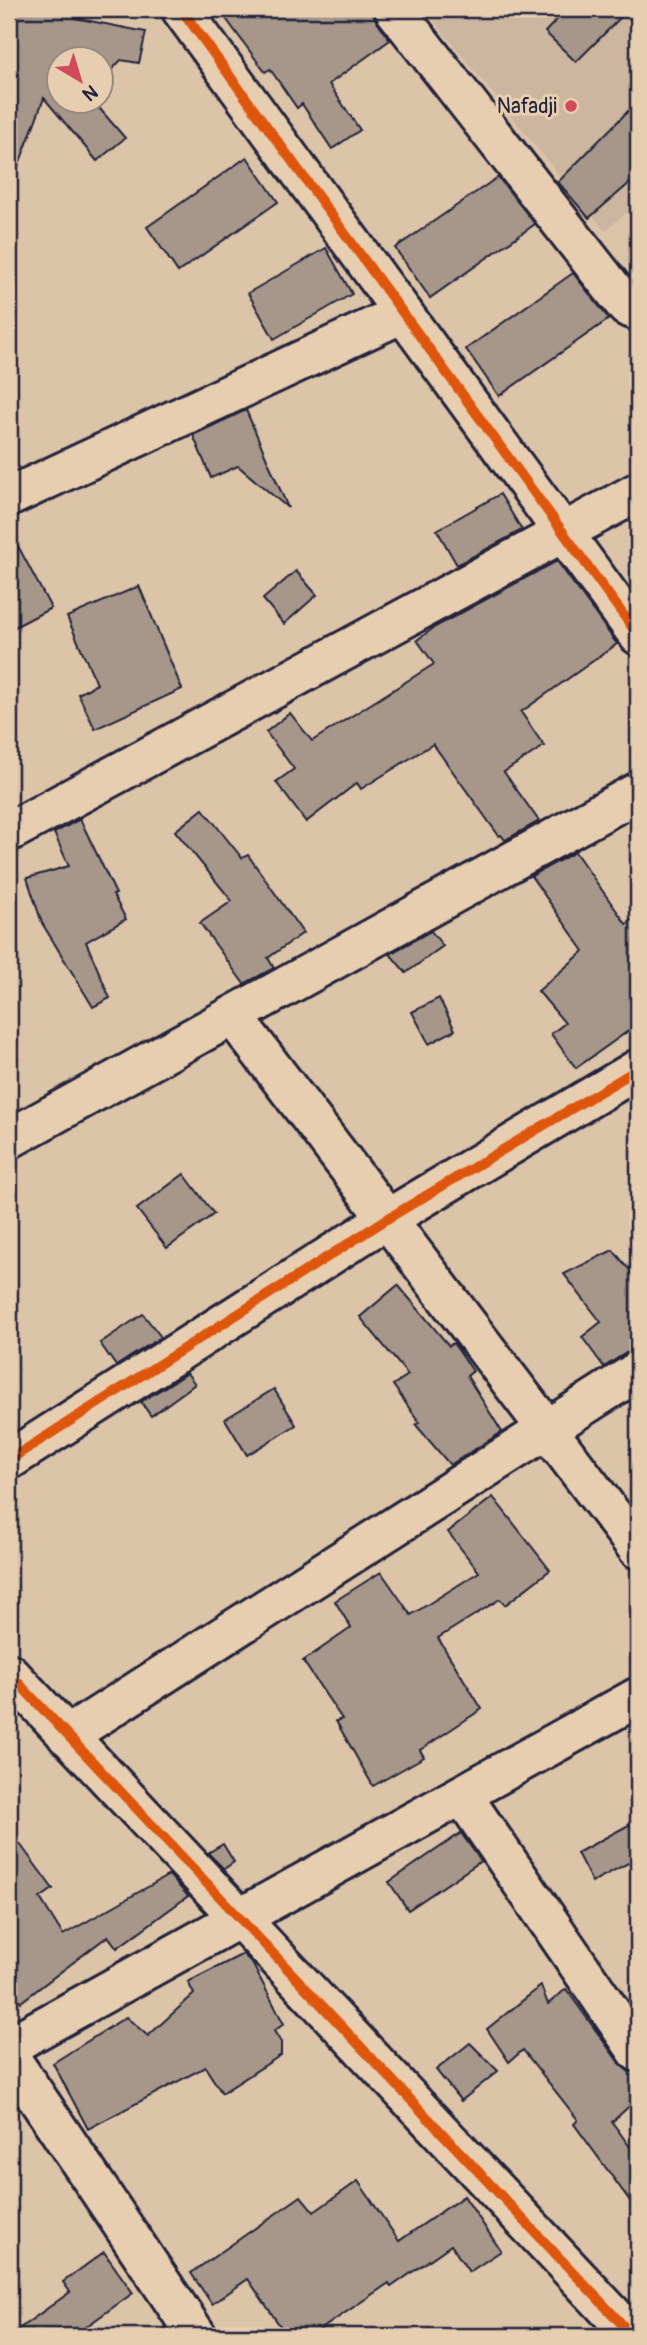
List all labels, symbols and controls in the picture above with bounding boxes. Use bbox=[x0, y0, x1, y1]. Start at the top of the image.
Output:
north arrow bbox=[46, 46, 116, 116]
text: N bbox=[77, 79, 102, 106]
place label: Nafadji bbox=[497, 93, 557, 120]
marker: Nafadji bbox=[563, 98, 579, 114]

